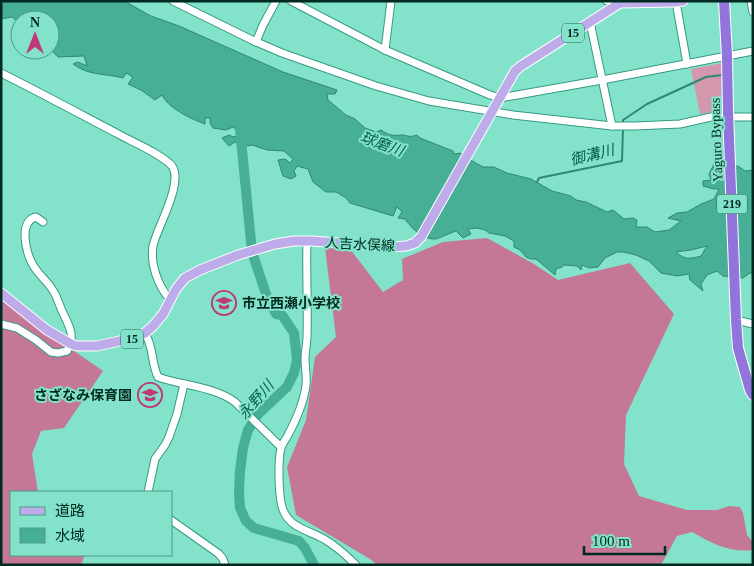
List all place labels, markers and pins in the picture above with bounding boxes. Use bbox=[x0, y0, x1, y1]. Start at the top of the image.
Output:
school or university icon: 市立西瀬小学校 bbox=[211, 290, 237, 316]
place label: 市立西瀬小学校 bbox=[242, 296, 340, 311]
school or university icon: さざなみ保育園 bbox=[137, 382, 163, 408]
place label: さざなみ保育園 bbox=[34, 387, 132, 403]

